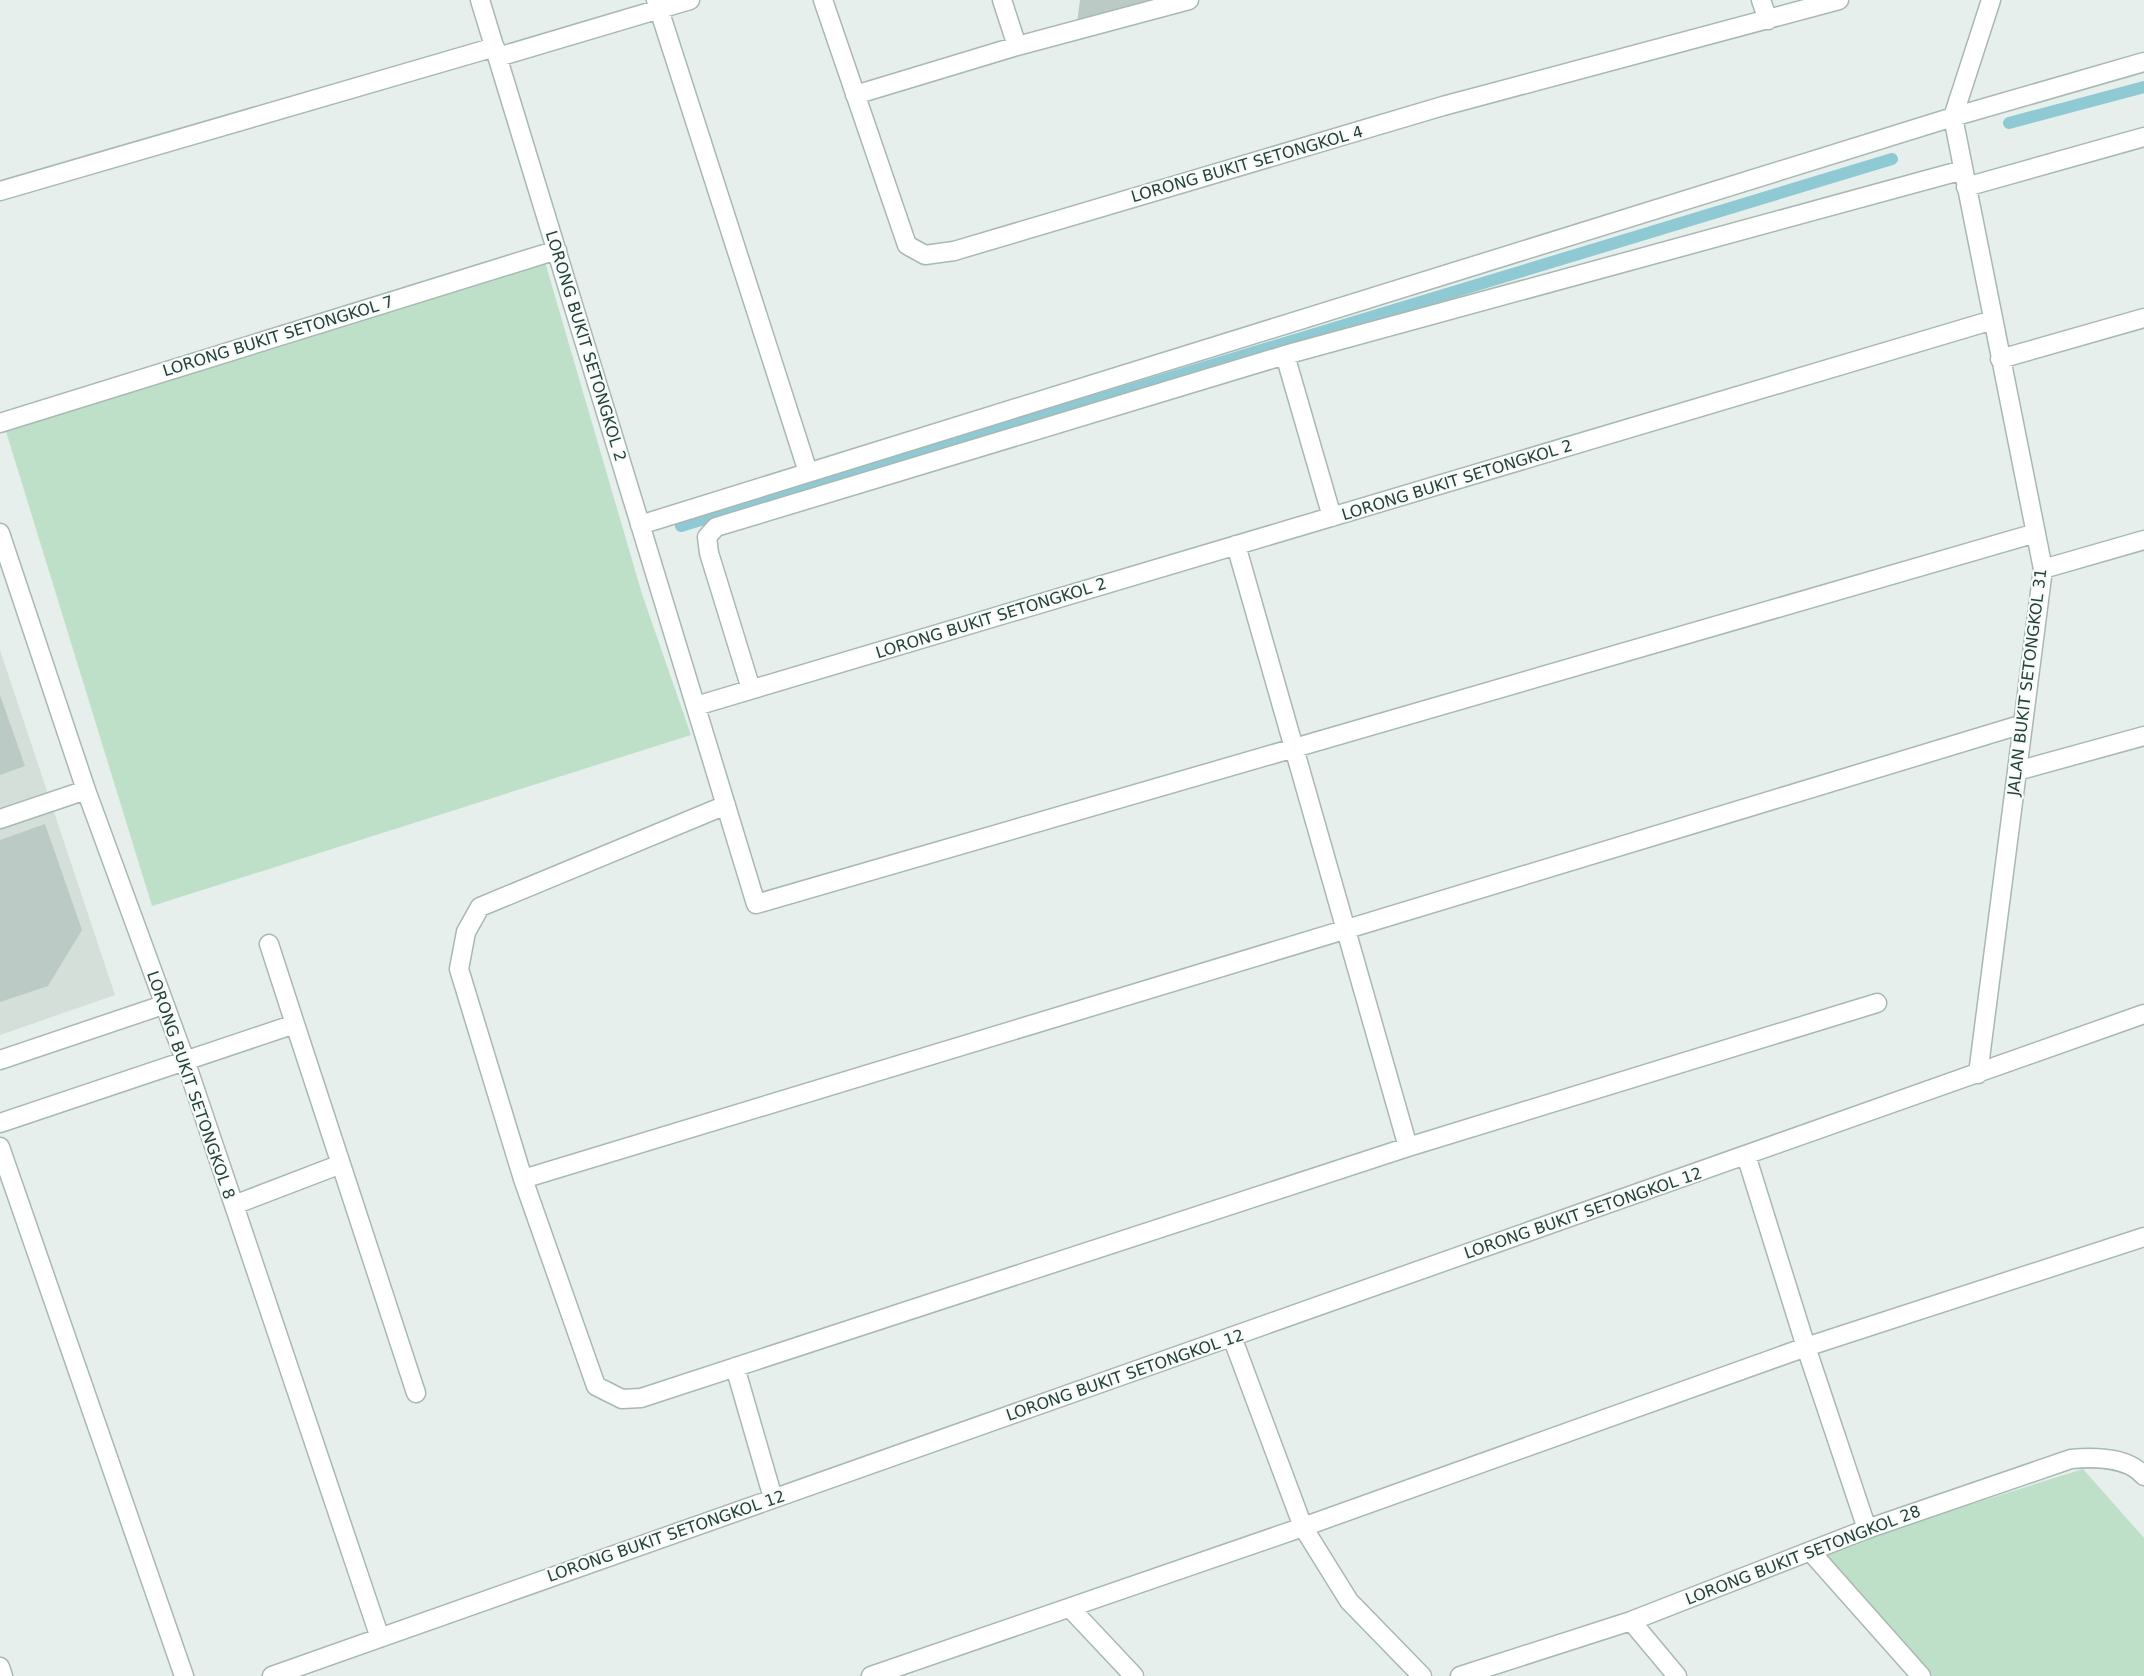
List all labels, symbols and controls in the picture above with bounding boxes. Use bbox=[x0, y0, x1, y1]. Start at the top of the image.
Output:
street label: LORONG BUKIT SETONGKOL 4 bbox=[1129, 122, 1365, 206]
street label: LORONG BUKIT SETONGKOL 2 bbox=[542, 228, 630, 464]
street label: LORONG BUKIT SETONGKOL 7 bbox=[160, 292, 396, 380]
street label: LORONG BUKIT SETONGKOL 2 bbox=[1339, 436, 1575, 524]
street label: JALAN BUKIT SETONGKOL 31 bbox=[2003, 567, 2050, 798]
street label: LORONG BUKIT SETONGKOL 2 bbox=[873, 574, 1109, 662]
street label: LORONG BUKIT SETONGKOL 8 bbox=[143, 968, 239, 1202]
street label: LORONG BUKIT SETONGKOL 12 bbox=[1462, 1163, 1704, 1263]
street label: LORONG BUKIT SETONGKOL 12 bbox=[1004, 1325, 1246, 1425]
street label: LORONG BUKIT SETONGKOL 12 bbox=[545, 1486, 787, 1586]
street label: LORONG BUKIT SETONGKOL 28 bbox=[1683, 1501, 1923, 1609]

